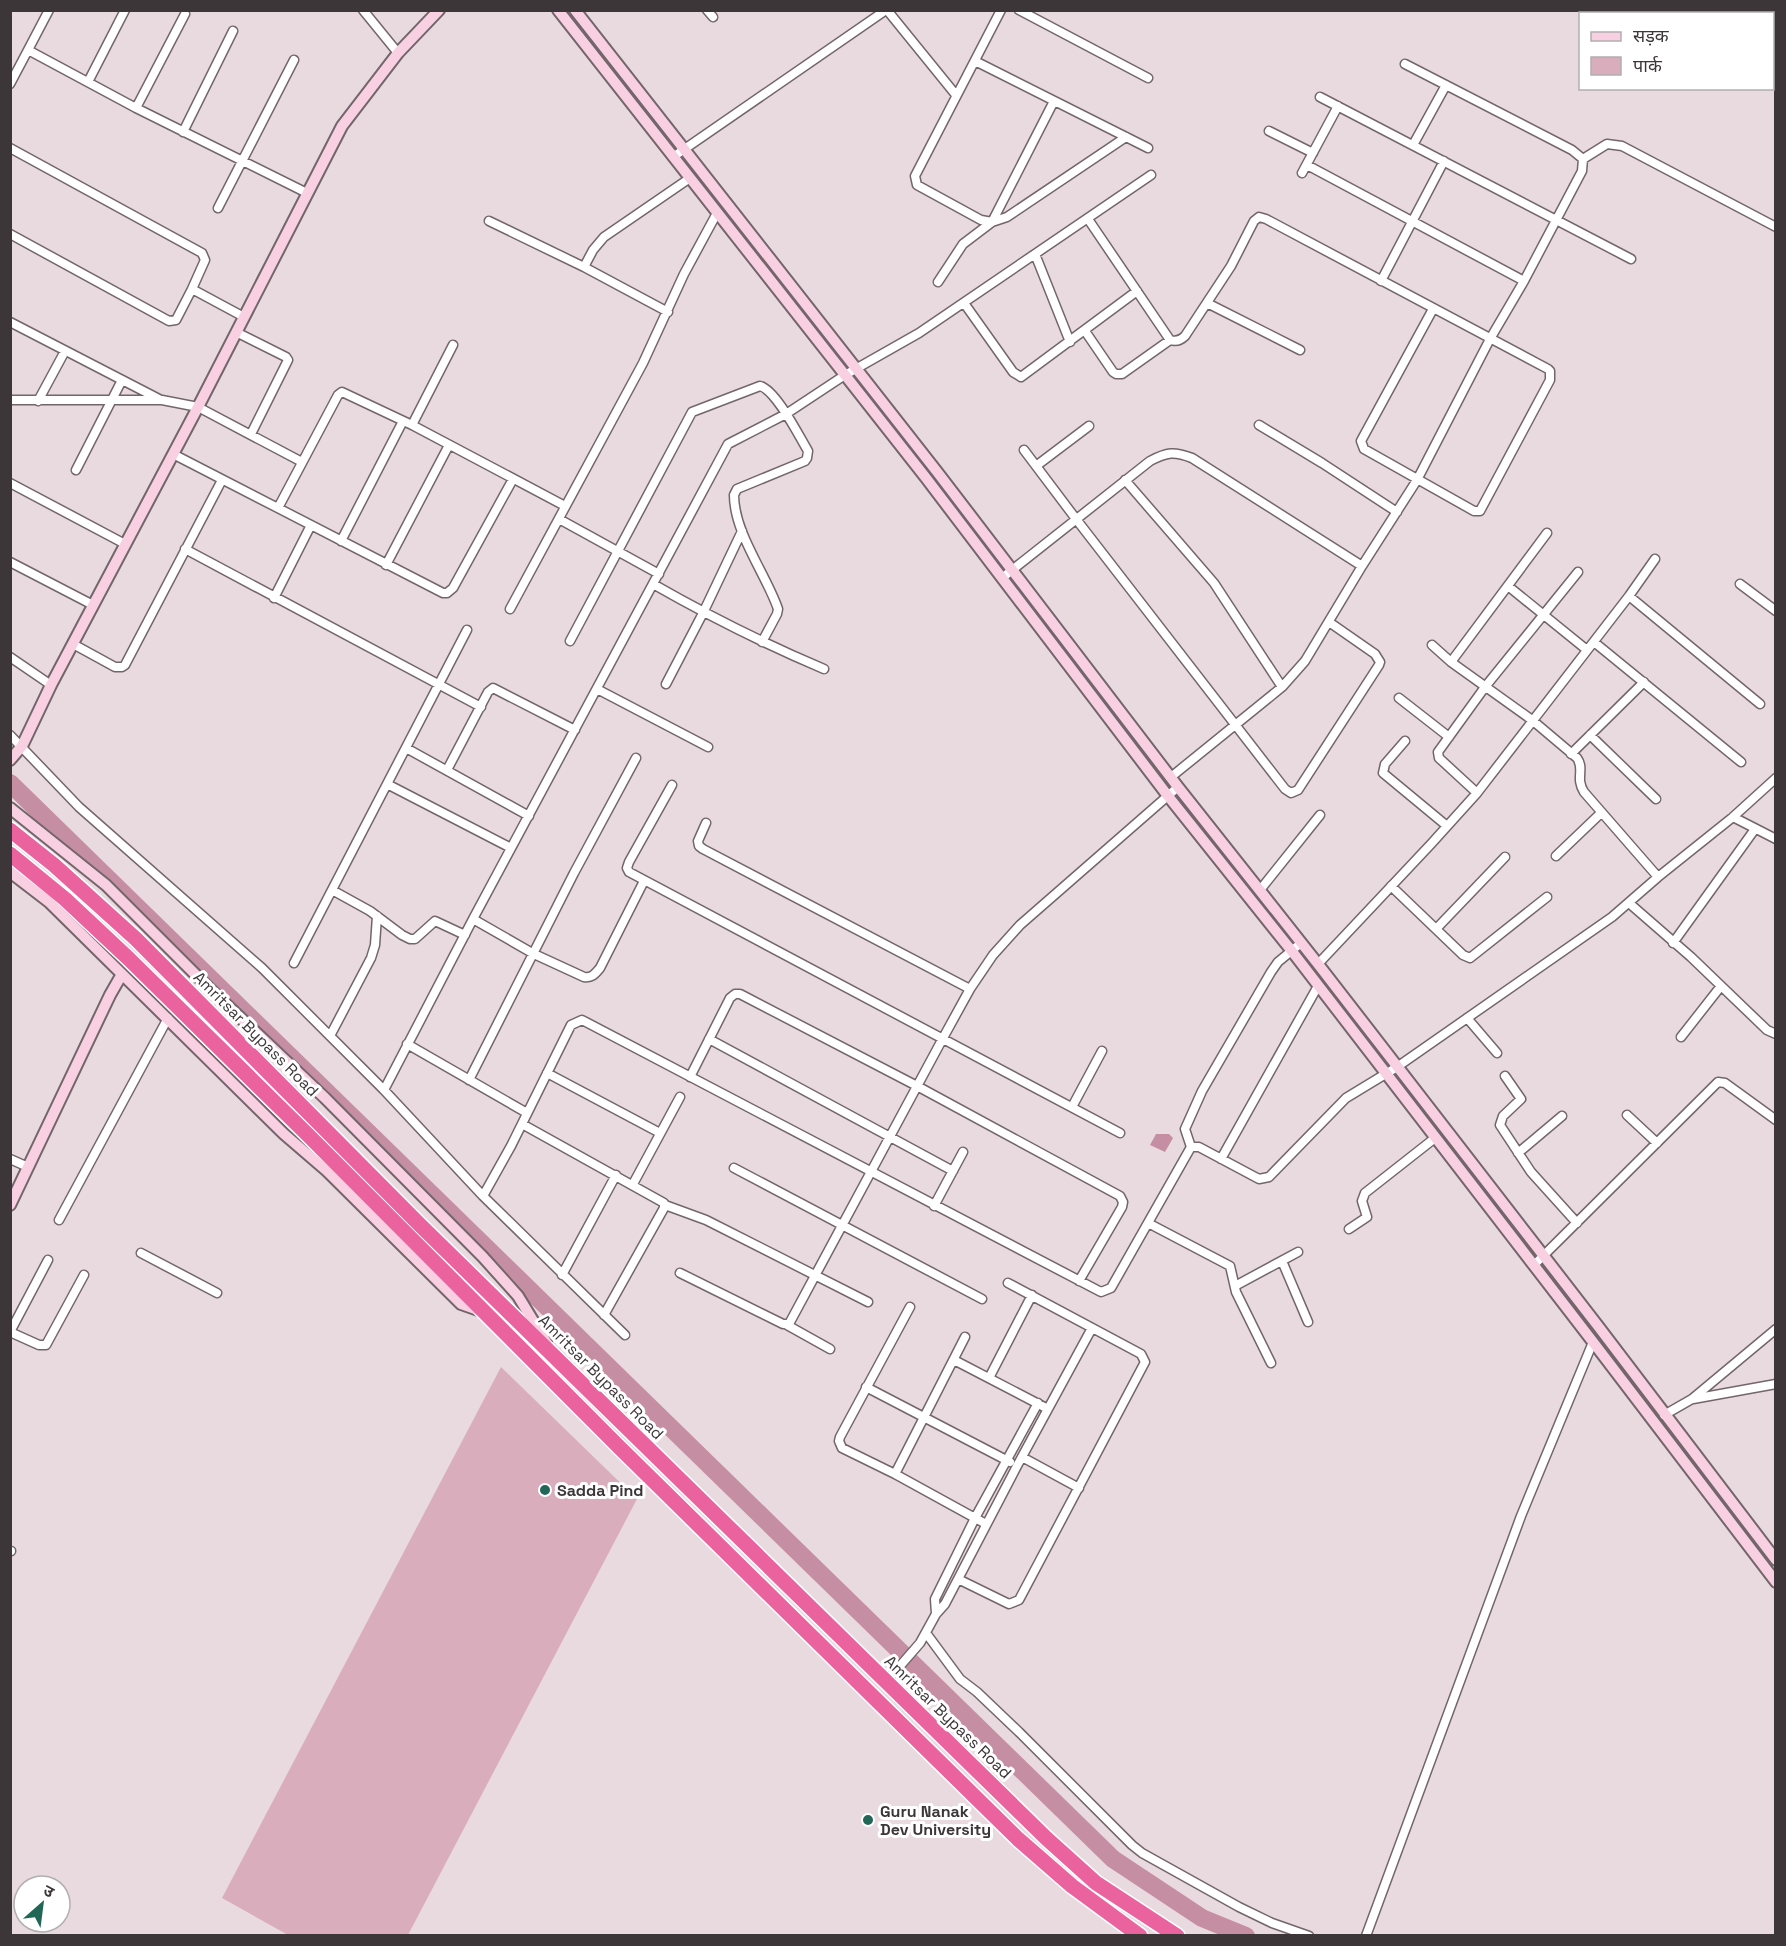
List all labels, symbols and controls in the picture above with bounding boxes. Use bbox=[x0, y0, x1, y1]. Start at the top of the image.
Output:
legend bbox=[1579, 12, 1774, 90]
text: सड़क bbox=[1633, 24, 1670, 47]
text: पार्क bbox=[1633, 54, 1663, 77]
street label: Amritsar Bypass Road bbox=[189, 967, 323, 1101]
street label: Amritsar Bypass Road bbox=[534, 1310, 668, 1444]
place label: Sadda Pind bbox=[557, 1480, 644, 1501]
marker: Sadda Pind bbox=[538, 1483, 552, 1497]
street label: Amritsar Bypass Road bbox=[880, 1651, 1016, 1783]
place label: Guru Nanak Dev University bbox=[880, 1801, 991, 1840]
marker: Guru Nanak Dev University bbox=[861, 1813, 875, 1827]
north arrow bbox=[12, 1874, 72, 1934]
text: उ bbox=[40, 1880, 58, 1903]

